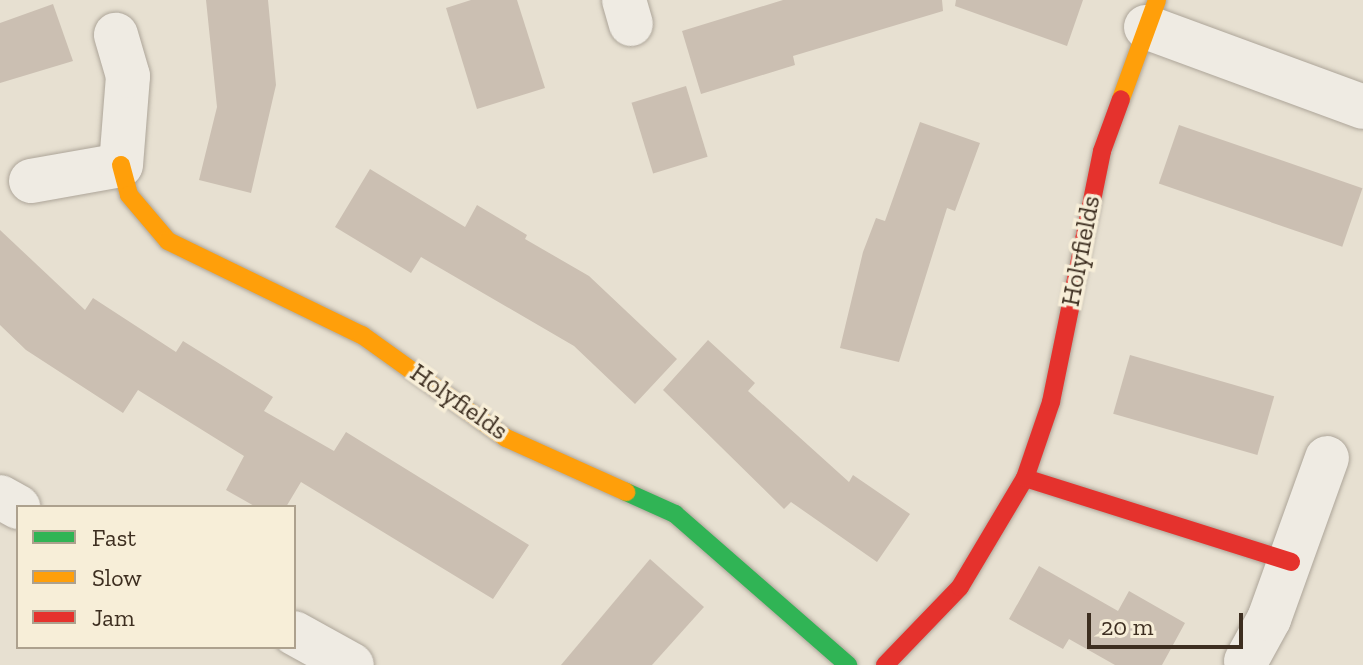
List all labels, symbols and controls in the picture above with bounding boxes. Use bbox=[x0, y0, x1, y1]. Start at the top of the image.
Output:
street label: Holyfields bbox=[1055, 193, 1107, 309]
street label: Holyfields bbox=[404, 357, 514, 447]
legend bbox=[16, 505, 296, 649]
text: Fast bbox=[92, 523, 136, 552]
text: Slow bbox=[92, 563, 142, 592]
scale bar bbox=[1091, 597, 1247, 647]
text: Jam bbox=[92, 603, 135, 632]
text: 20 m bbox=[1101, 612, 1153, 641]

